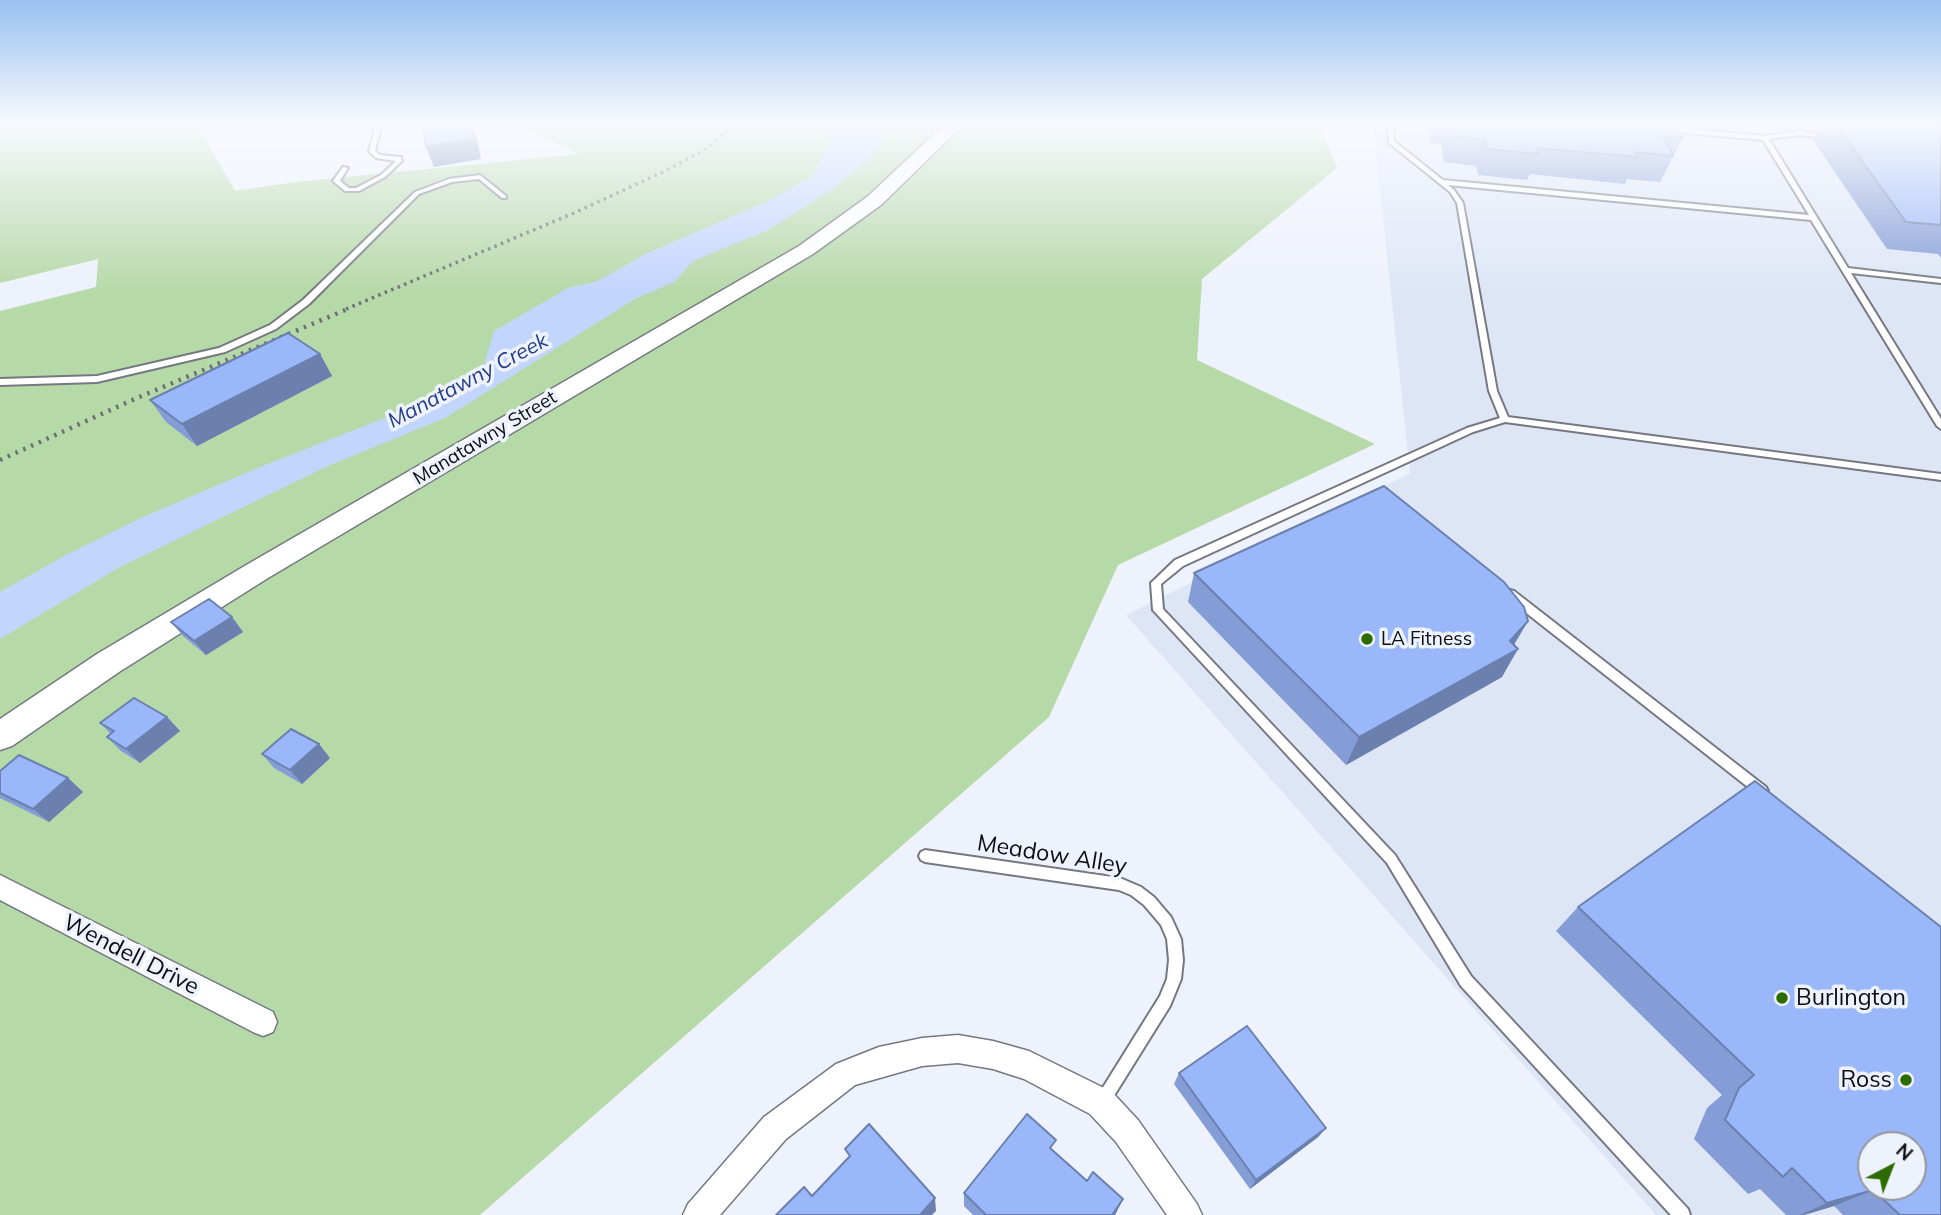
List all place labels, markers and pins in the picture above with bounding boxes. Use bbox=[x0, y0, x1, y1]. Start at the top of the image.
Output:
place label: LA Fitness bbox=[1381, 628, 1472, 650]
marker: LA Fitness bbox=[1359, 631, 1375, 647]
place label: Burlington bbox=[1796, 984, 1906, 1012]
marker: Burlington bbox=[1774, 990, 1790, 1006]
place label: Ross bbox=[1840, 1066, 1892, 1094]
marker: Ross bbox=[1898, 1072, 1914, 1088]

